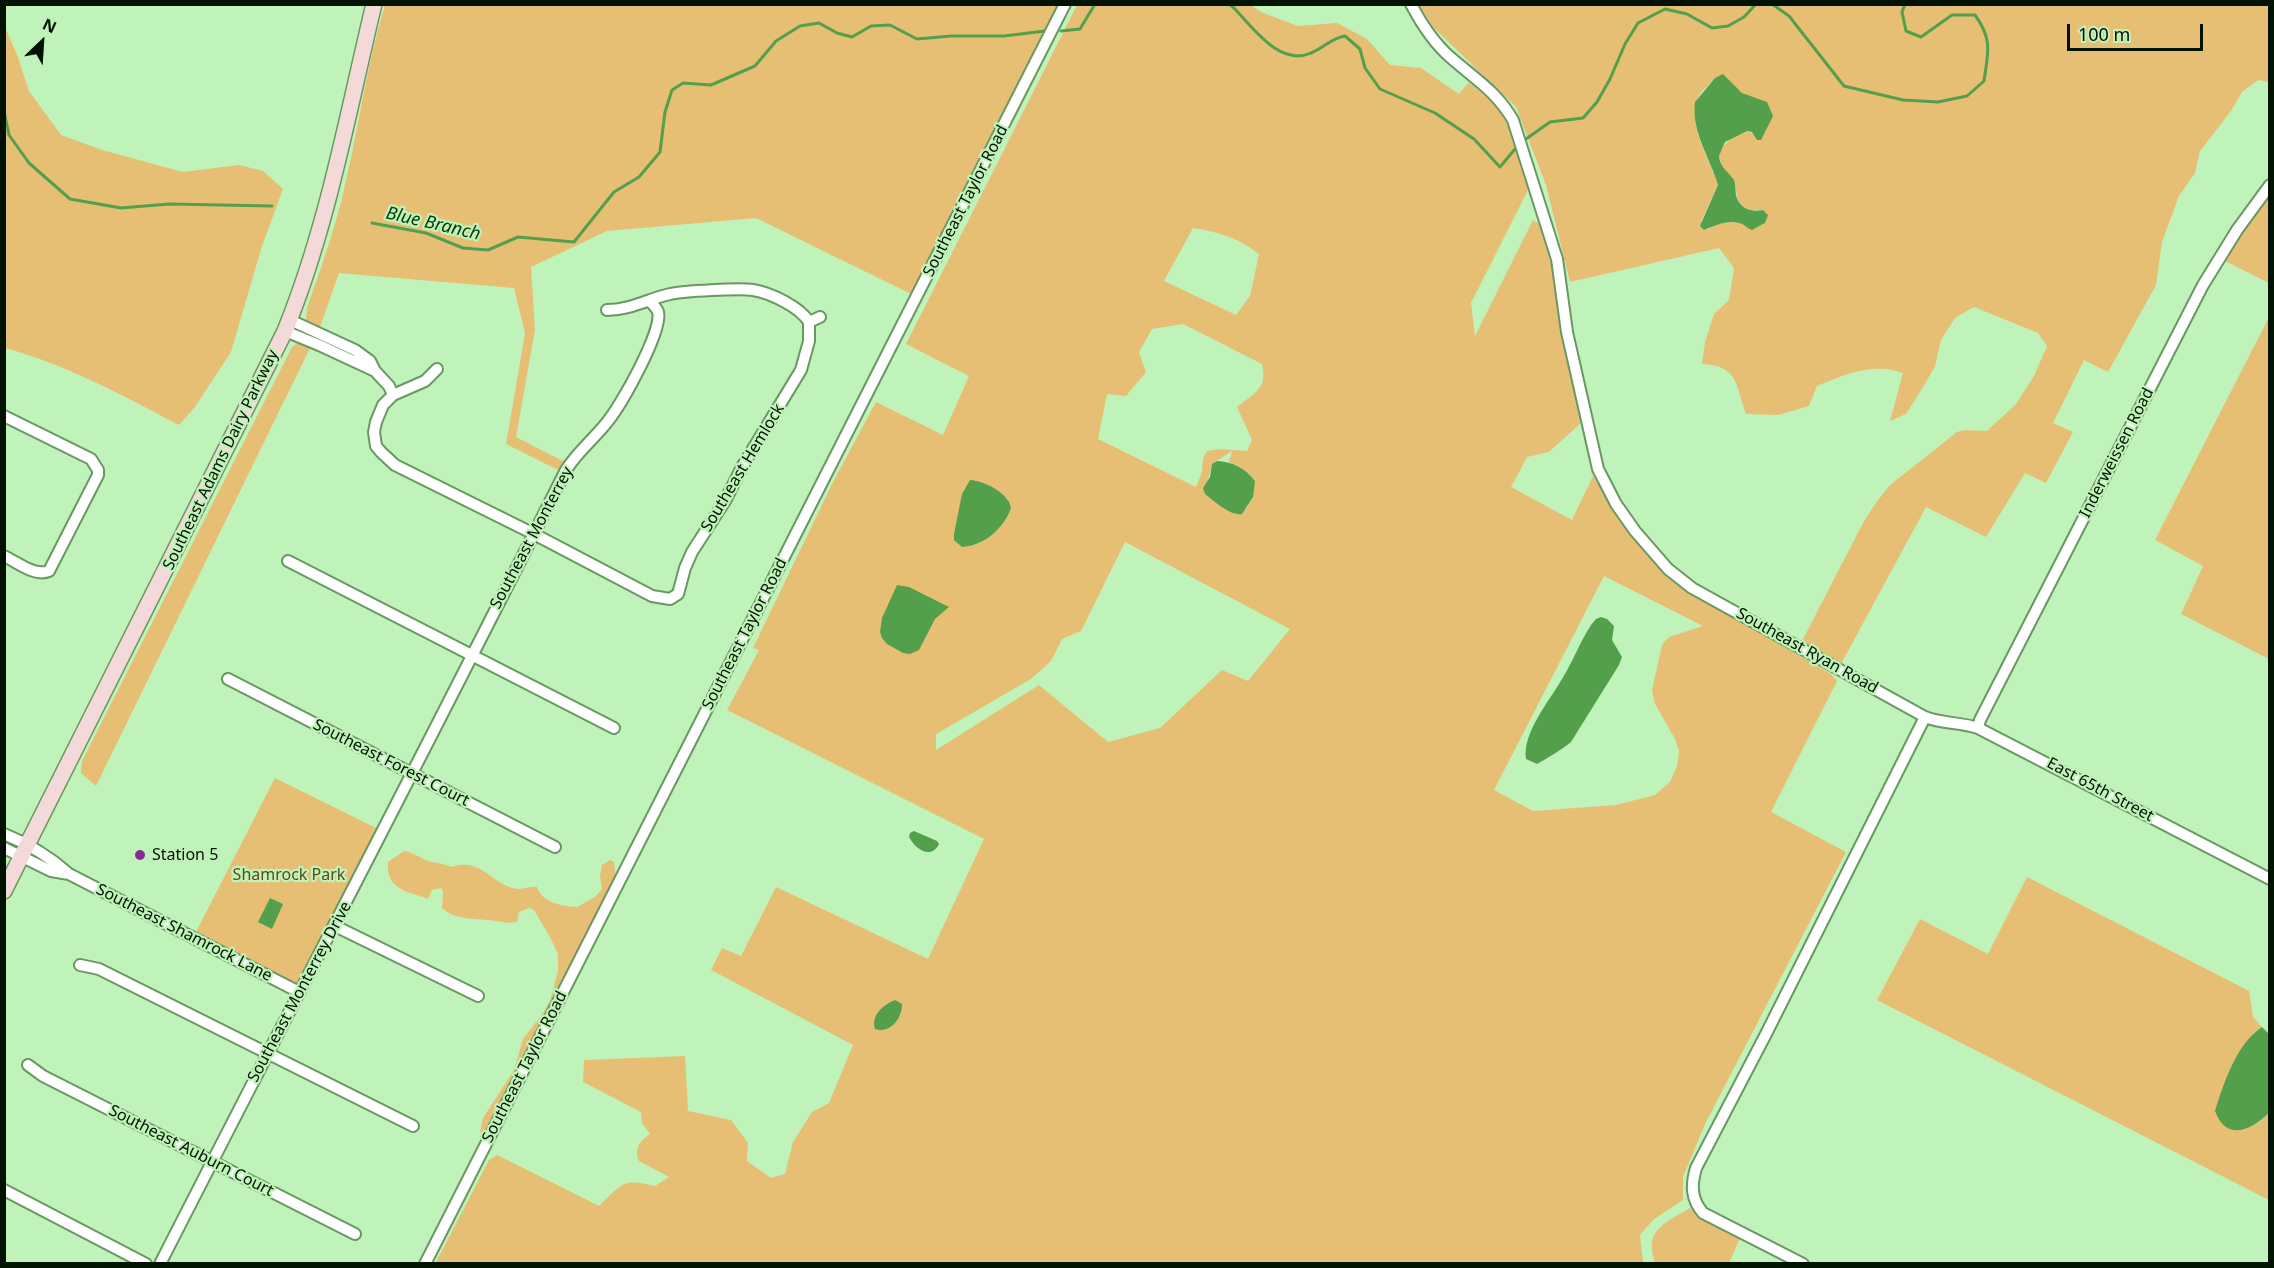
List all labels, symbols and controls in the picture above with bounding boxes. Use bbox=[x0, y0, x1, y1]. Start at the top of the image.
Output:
north arrow bbox=[12, 12, 72, 72]
scale bar bbox=[2070, 12, 2206, 50]
text: N bbox=[39, 13, 60, 38]
text: 100 m bbox=[2078, 22, 2130, 46]
street label: Southeast Taylor Road bbox=[919, 122, 1013, 280]
water label: Blue Branch bbox=[384, 203, 482, 245]
street label: Southeast Adams Dairy Parkway bbox=[159, 347, 283, 573]
street label: Inderweissen Road bbox=[2076, 385, 2158, 521]
street label: Southeast Hemlock bbox=[697, 401, 789, 535]
street label: Southeast Monterrey bbox=[486, 464, 578, 612]
street label: Southeast Taylor Road bbox=[698, 555, 792, 713]
street label: Southeast Ryan Road bbox=[1733, 604, 1881, 698]
street label: Southeast Forest Court bbox=[310, 715, 472, 811]
street label: East 65th Street bbox=[2043, 754, 2157, 826]
place label: Station 5 bbox=[152, 845, 218, 865]
marker: Station 5 bbox=[133, 848, 147, 862]
park label: Shamrock Park bbox=[233, 865, 345, 885]
street label: Southeast Shamrock Lane bbox=[93, 880, 275, 986]
street label: Southeast Monterrey Drive bbox=[244, 898, 356, 1086]
street label: Southeast Taylor Road bbox=[478, 988, 572, 1146]
street label: Southeast Auburn Court bbox=[105, 1101, 277, 1201]

